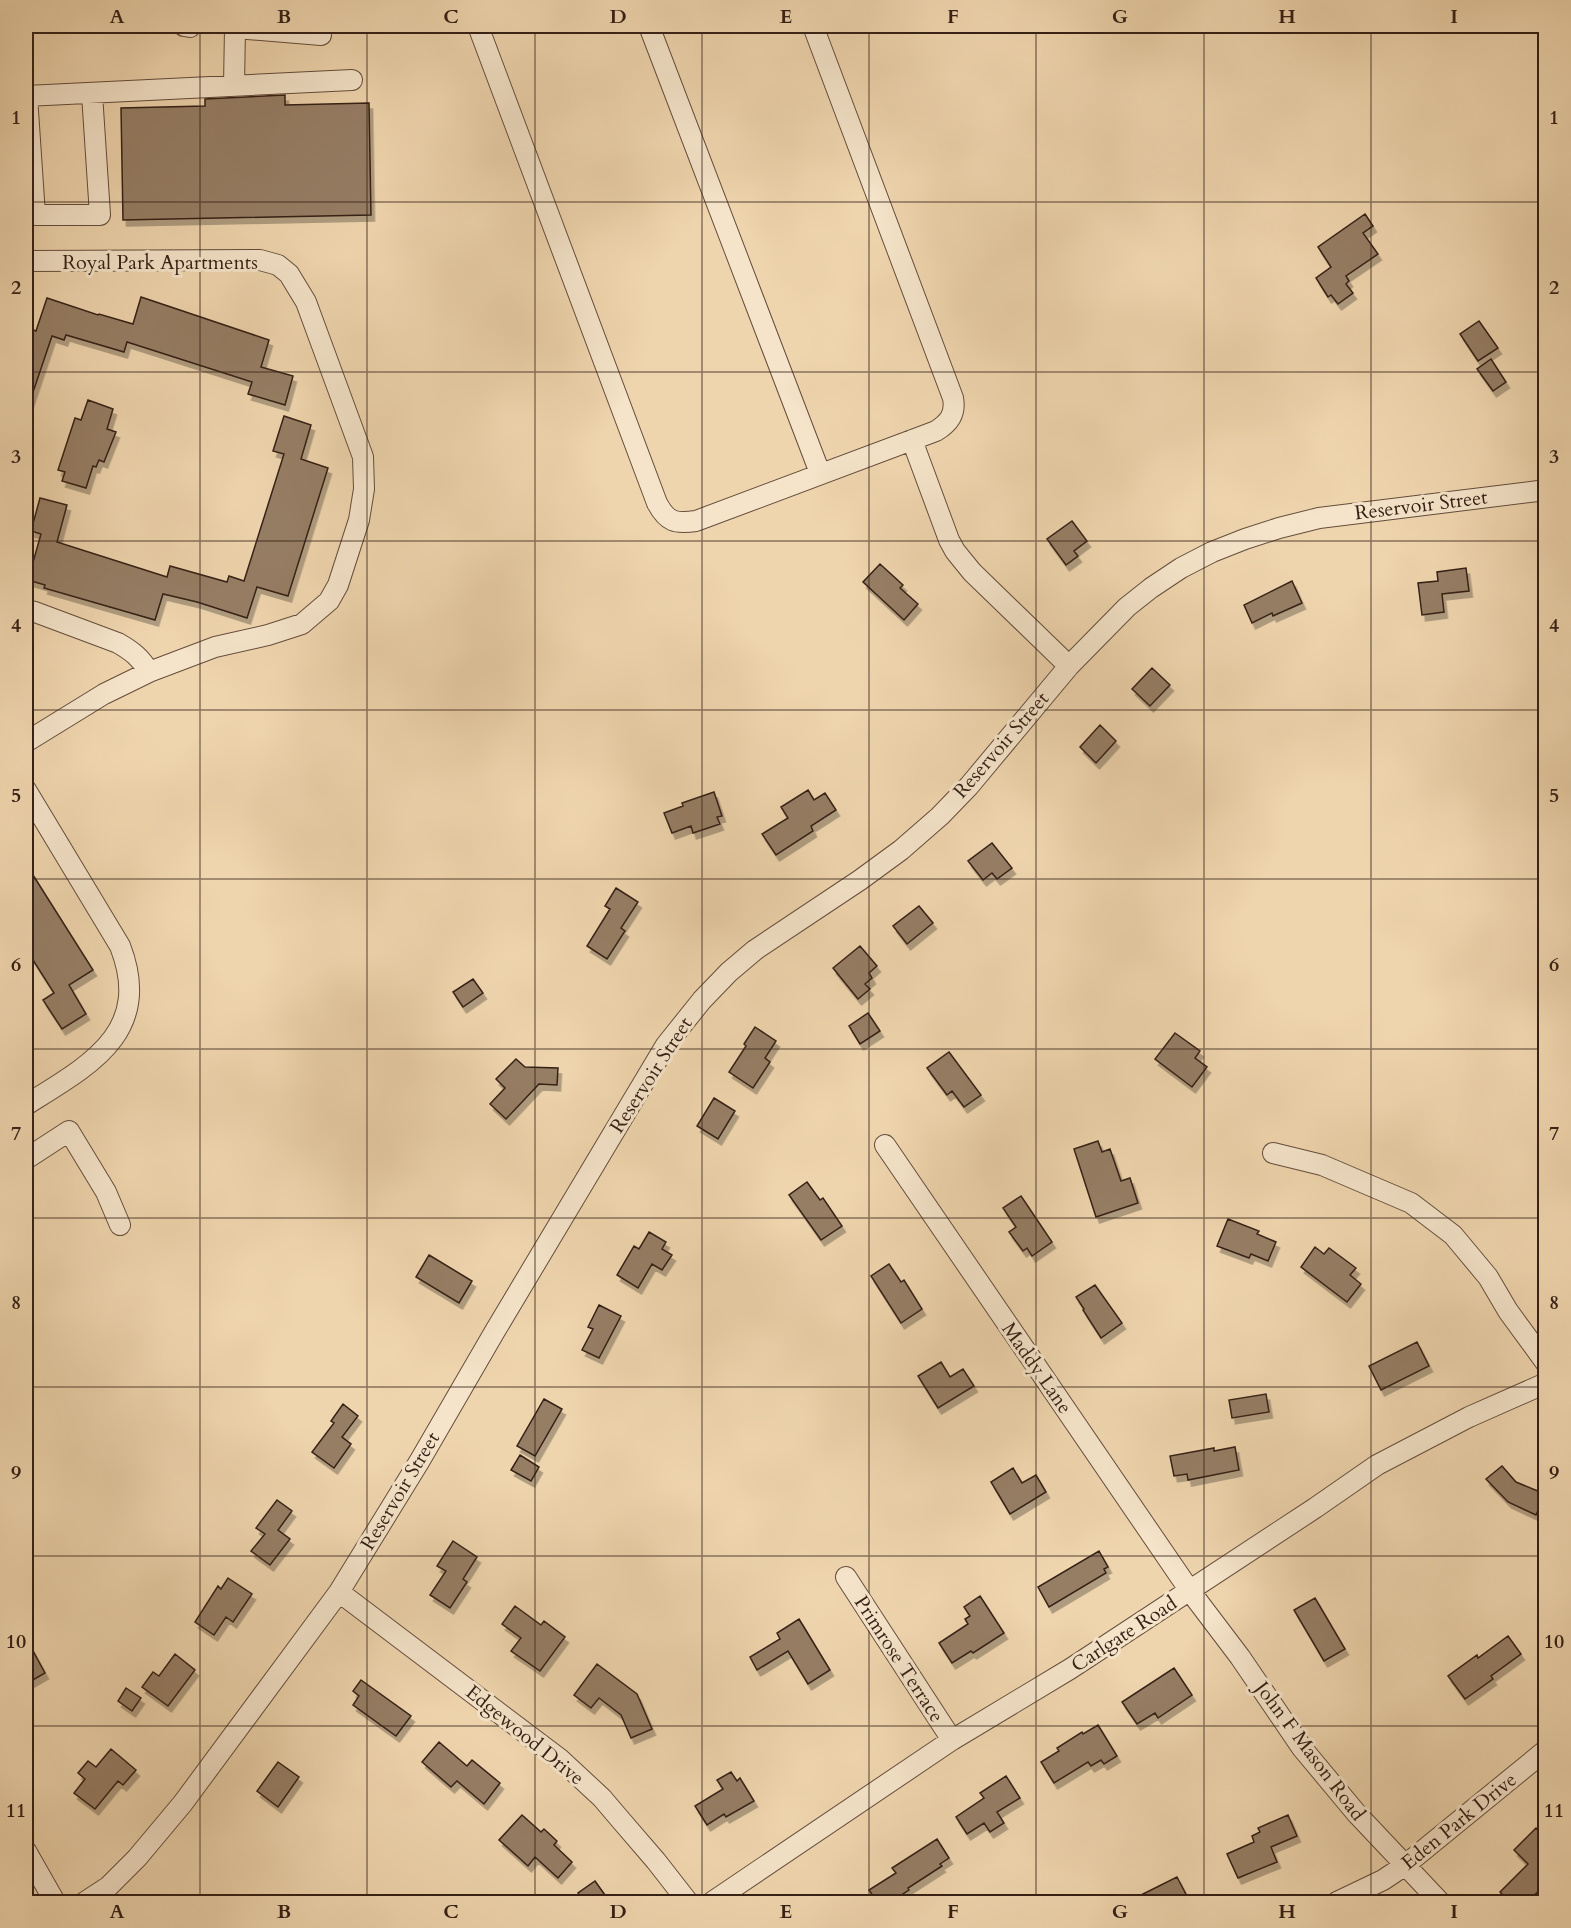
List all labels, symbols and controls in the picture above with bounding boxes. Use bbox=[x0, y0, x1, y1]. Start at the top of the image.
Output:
text: A bbox=[109, 3, 125, 30]
text: B bbox=[277, 3, 291, 30]
text: C bbox=[443, 3, 459, 30]
text: D bbox=[609, 3, 627, 30]
text: E bbox=[780, 3, 792, 30]
text: F bbox=[947, 3, 959, 30]
text: G bbox=[1112, 3, 1128, 30]
text: H bbox=[1278, 3, 1296, 30]
text: I bbox=[1450, 3, 1458, 30]
text: 1 bbox=[11, 104, 21, 131]
text: 1 bbox=[1549, 104, 1559, 131]
street label: Royal Park Apartments bbox=[62, 249, 258, 276]
text: 2 bbox=[11, 274, 21, 301]
text: 2 bbox=[1549, 274, 1559, 301]
text: 3 bbox=[11, 443, 21, 470]
text: 3 bbox=[1549, 443, 1559, 470]
street label: Reservoir Street bbox=[1353, 483, 1489, 527]
text: 4 bbox=[11, 612, 21, 639]
text: 4 bbox=[1549, 612, 1559, 639]
street label: Reservoir Street bbox=[947, 685, 1055, 804]
text: 5 bbox=[11, 782, 21, 809]
text: 5 bbox=[1549, 782, 1559, 809]
text: 6 bbox=[11, 951, 21, 978]
text: 6 bbox=[1549, 951, 1559, 978]
street label: Reservoir Street bbox=[603, 1011, 699, 1138]
text: 7 bbox=[11, 1120, 21, 1147]
text: 7 bbox=[1549, 1120, 1559, 1147]
text: 8 bbox=[11, 1289, 21, 1316]
text: 8 bbox=[1549, 1289, 1559, 1316]
street label: Maddy Lane bbox=[996, 1317, 1078, 1419]
street label: Reservoir Street bbox=[354, 1426, 446, 1555]
text: 9 bbox=[11, 1459, 21, 1486]
text: 9 bbox=[1549, 1459, 1559, 1486]
street label: Primrose Terrace bbox=[848, 1590, 950, 1728]
street label: Carlgate Road bbox=[1066, 1590, 1182, 1678]
text: 10 bbox=[6, 1628, 26, 1655]
text: 10 bbox=[1544, 1628, 1564, 1655]
street label: John F Mason Road bbox=[1247, 1674, 1371, 1826]
street label: Edgewood Drive bbox=[460, 1679, 590, 1791]
street label: Eden Park Drive bbox=[1396, 1766, 1522, 1876]
text: 11 bbox=[6, 1797, 26, 1824]
text: 11 bbox=[1544, 1797, 1564, 1824]
text: A bbox=[109, 1898, 125, 1925]
text: B bbox=[277, 1898, 291, 1925]
text: C bbox=[443, 1898, 459, 1925]
text: D bbox=[609, 1898, 627, 1925]
text: E bbox=[780, 1898, 792, 1925]
text: F bbox=[947, 1898, 959, 1925]
text: G bbox=[1112, 1898, 1128, 1925]
text: H bbox=[1278, 1898, 1296, 1925]
text: I bbox=[1450, 1898, 1458, 1925]

